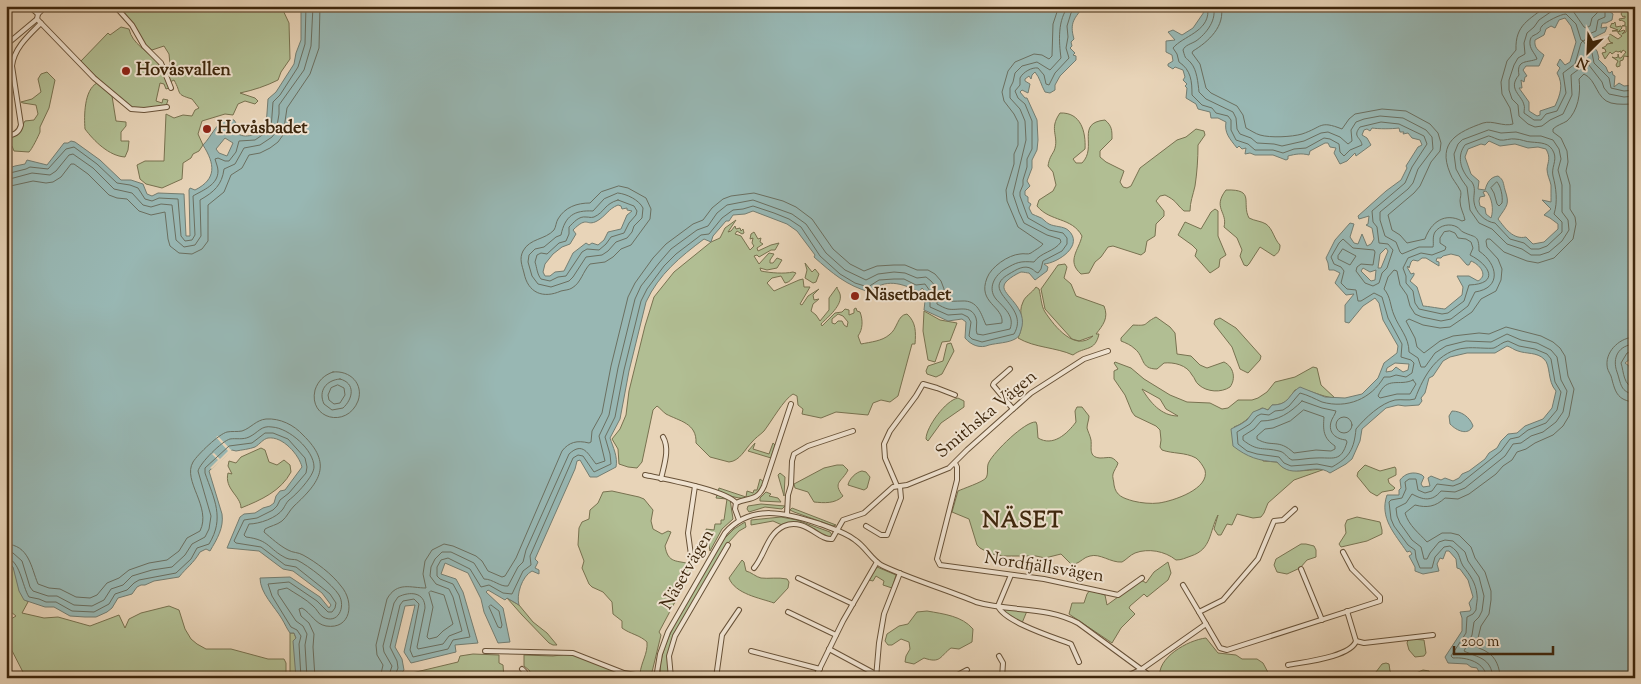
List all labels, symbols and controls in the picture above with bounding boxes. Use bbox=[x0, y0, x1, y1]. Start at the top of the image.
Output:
north arrow bbox=[1564, 28, 1614, 78]
text: N bbox=[1574, 51, 1593, 73]
place label: Hovåsvallen bbox=[136, 58, 231, 84]
marker: Hovåsvallen bbox=[120, 65, 132, 77]
place label: Hovåsbadet bbox=[217, 116, 308, 142]
marker: Hovåsbadet bbox=[201, 123, 213, 135]
place label: Näsetbadet bbox=[865, 283, 952, 309]
marker: Näsetbadet bbox=[849, 290, 861, 302]
street label: Smithska Vägen bbox=[931, 364, 1044, 465]
district label: NÄSET bbox=[982, 505, 1064, 538]
street label: Näsetvägen bbox=[654, 525, 722, 615]
street label: Nordfjällsvägen bbox=[982, 546, 1106, 590]
scale bar bbox=[1454, 624, 1552, 656]
text: 200 m bbox=[1461, 632, 1500, 653]

